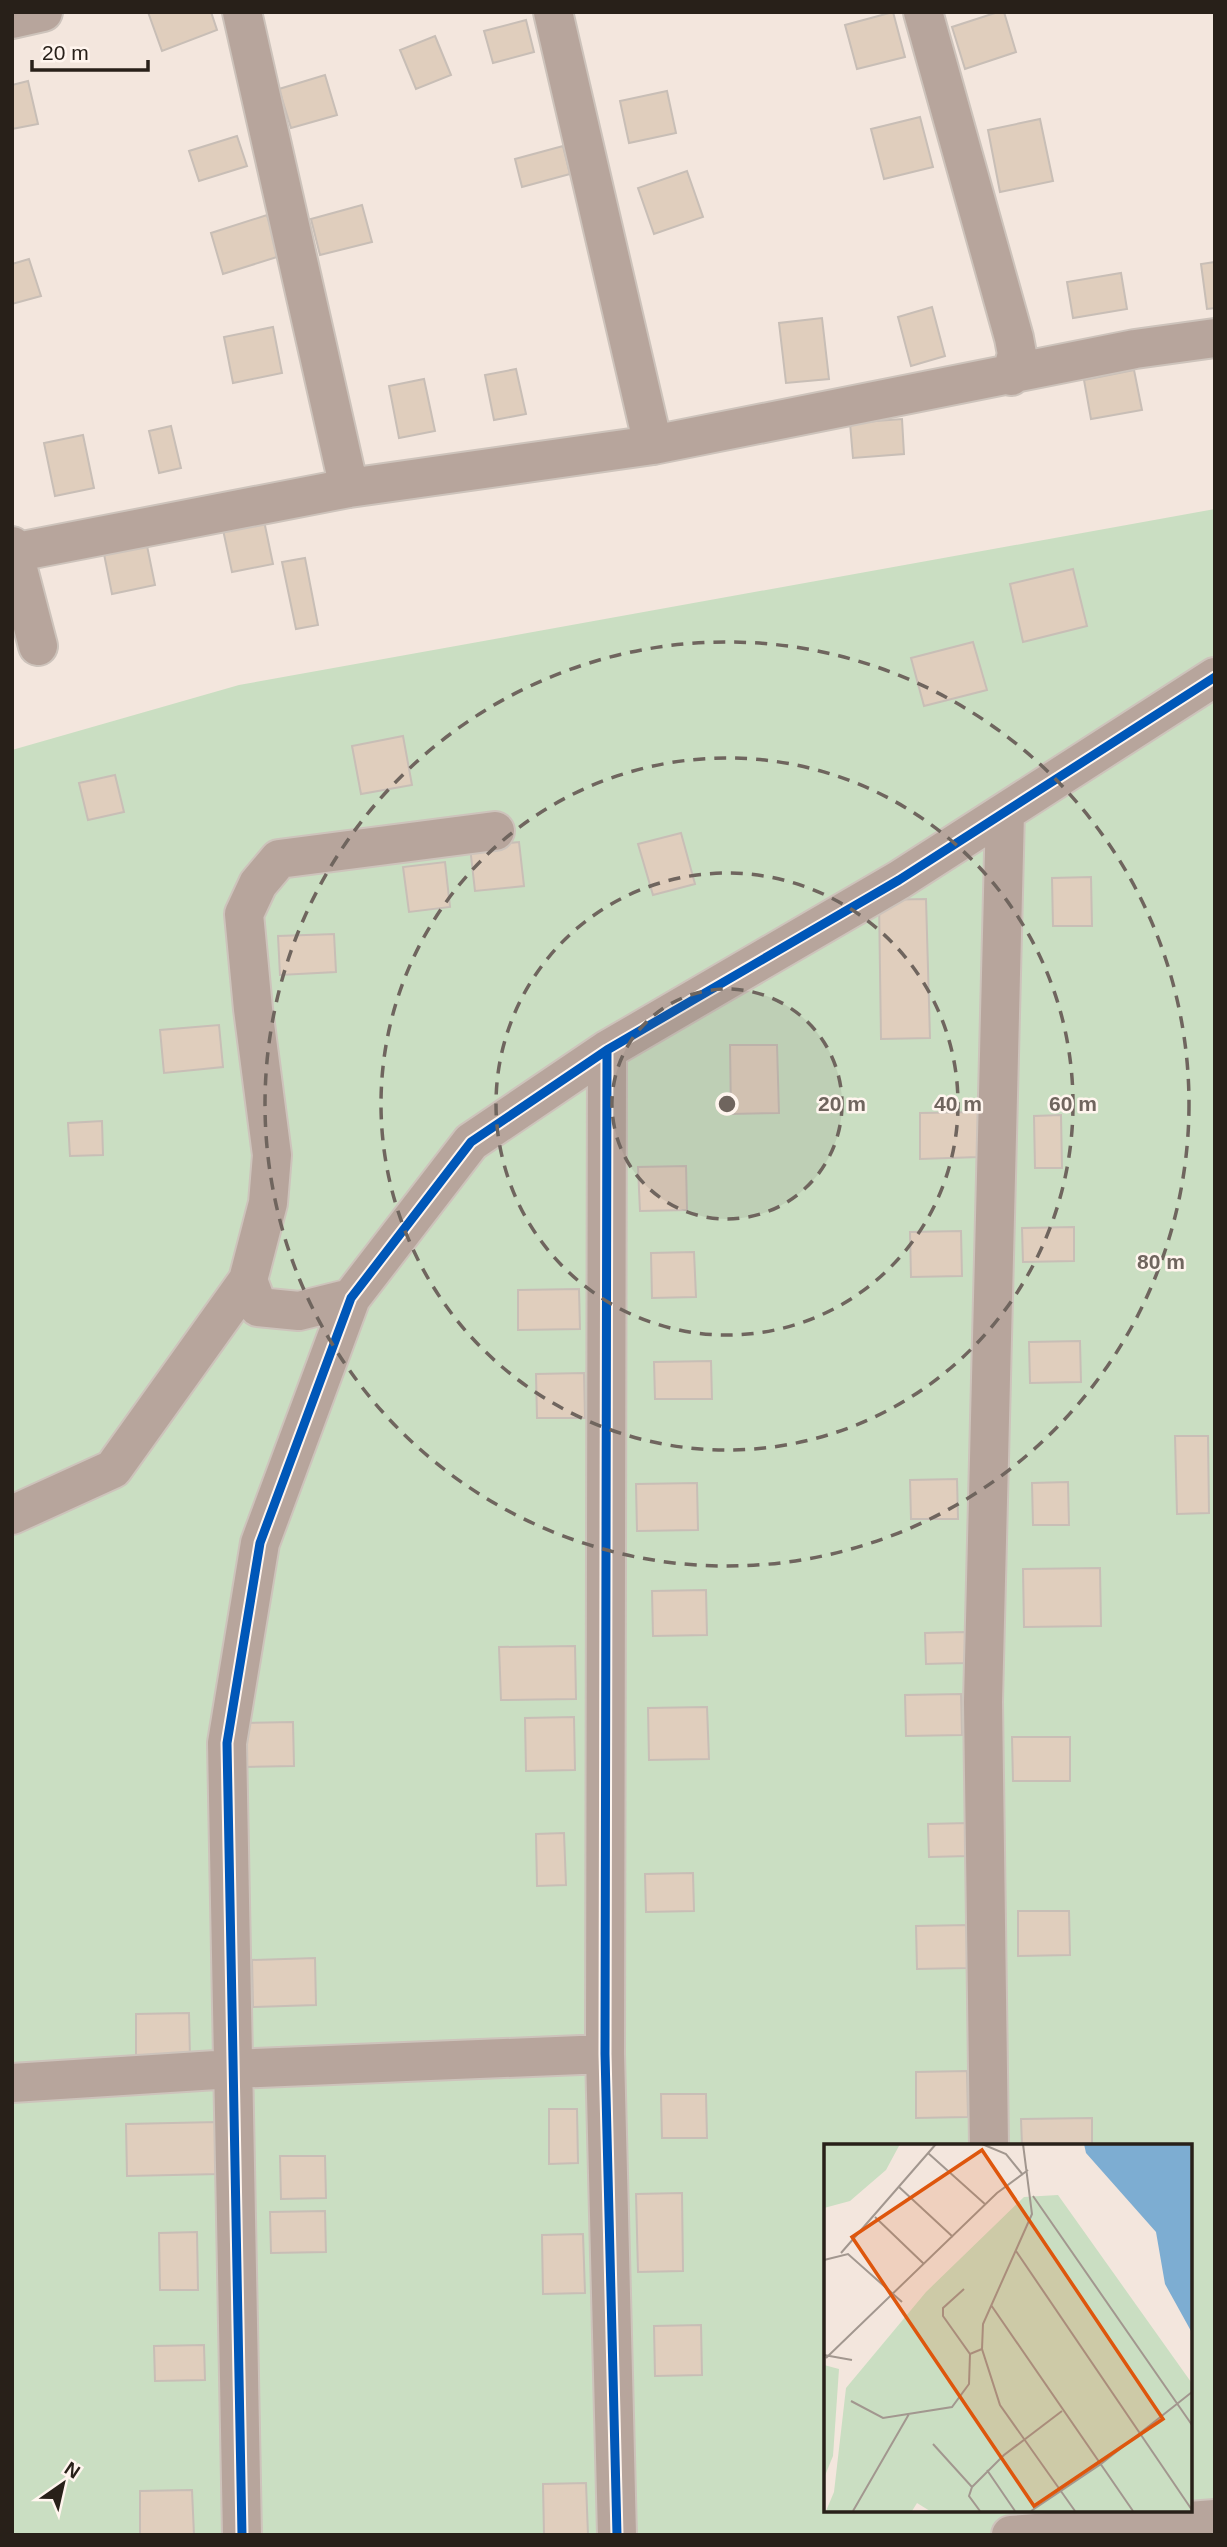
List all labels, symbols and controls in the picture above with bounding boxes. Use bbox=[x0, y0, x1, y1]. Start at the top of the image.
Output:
scale bar bbox=[32, 28, 147, 72]
text: 20 m bbox=[42, 41, 89, 64]
centre of rings bbox=[715, 1092, 739, 1116]
text: 20 m bbox=[818, 1092, 866, 1115]
text: 40 m bbox=[934, 1092, 982, 1115]
text: 60 m bbox=[1049, 1092, 1097, 1115]
text: 80 m bbox=[1137, 1250, 1185, 1273]
inset map bbox=[824, 2144, 1192, 2512]
north arrow bbox=[28, 2449, 98, 2519]
text: N bbox=[61, 2458, 84, 2483]

